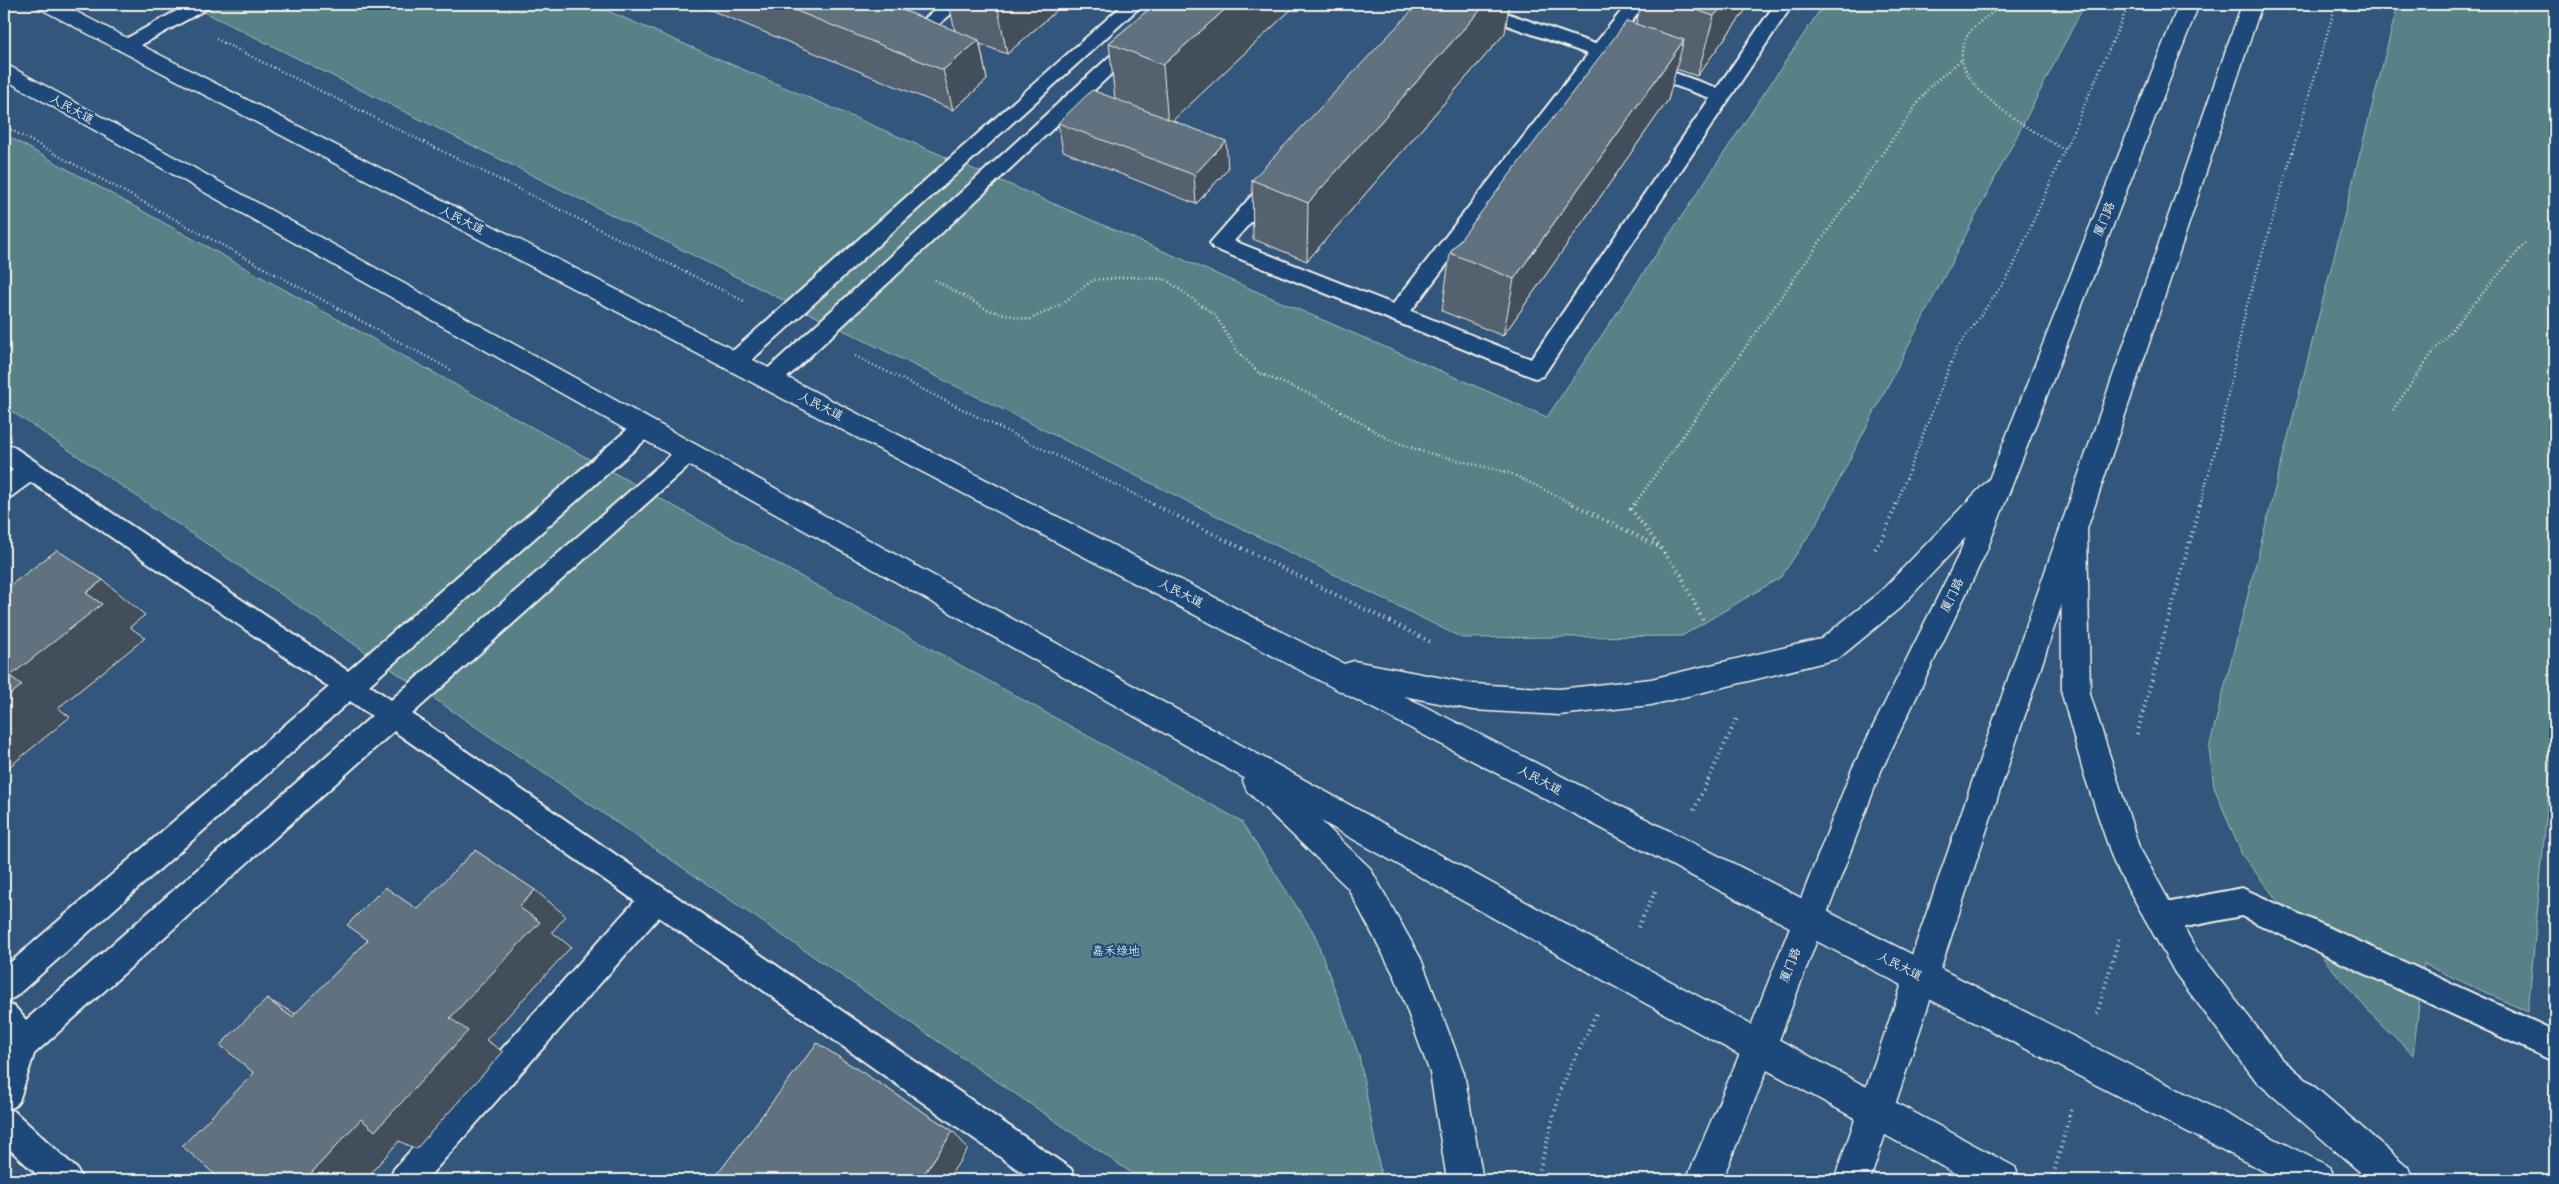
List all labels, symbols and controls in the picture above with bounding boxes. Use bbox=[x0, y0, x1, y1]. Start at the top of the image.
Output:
street label: 人民大道 bbox=[47, 90, 97, 128]
street label: 厦门路 bbox=[2090, 199, 2118, 239]
street label: 人民大道 bbox=[437, 202, 487, 238]
street label: 人民大道 bbox=[796, 388, 846, 424]
street label: 人民大道 bbox=[1156, 575, 1206, 611]
street label: 厦门路 bbox=[1937, 575, 1967, 615]
street label: 人民大道 bbox=[1515, 762, 1565, 798]
park label: 嘉禾绿地 bbox=[1092, 943, 1140, 959]
street label: 厦门路 bbox=[1776, 945, 1804, 985]
street label: 人民大道 bbox=[1875, 948, 1925, 984]

